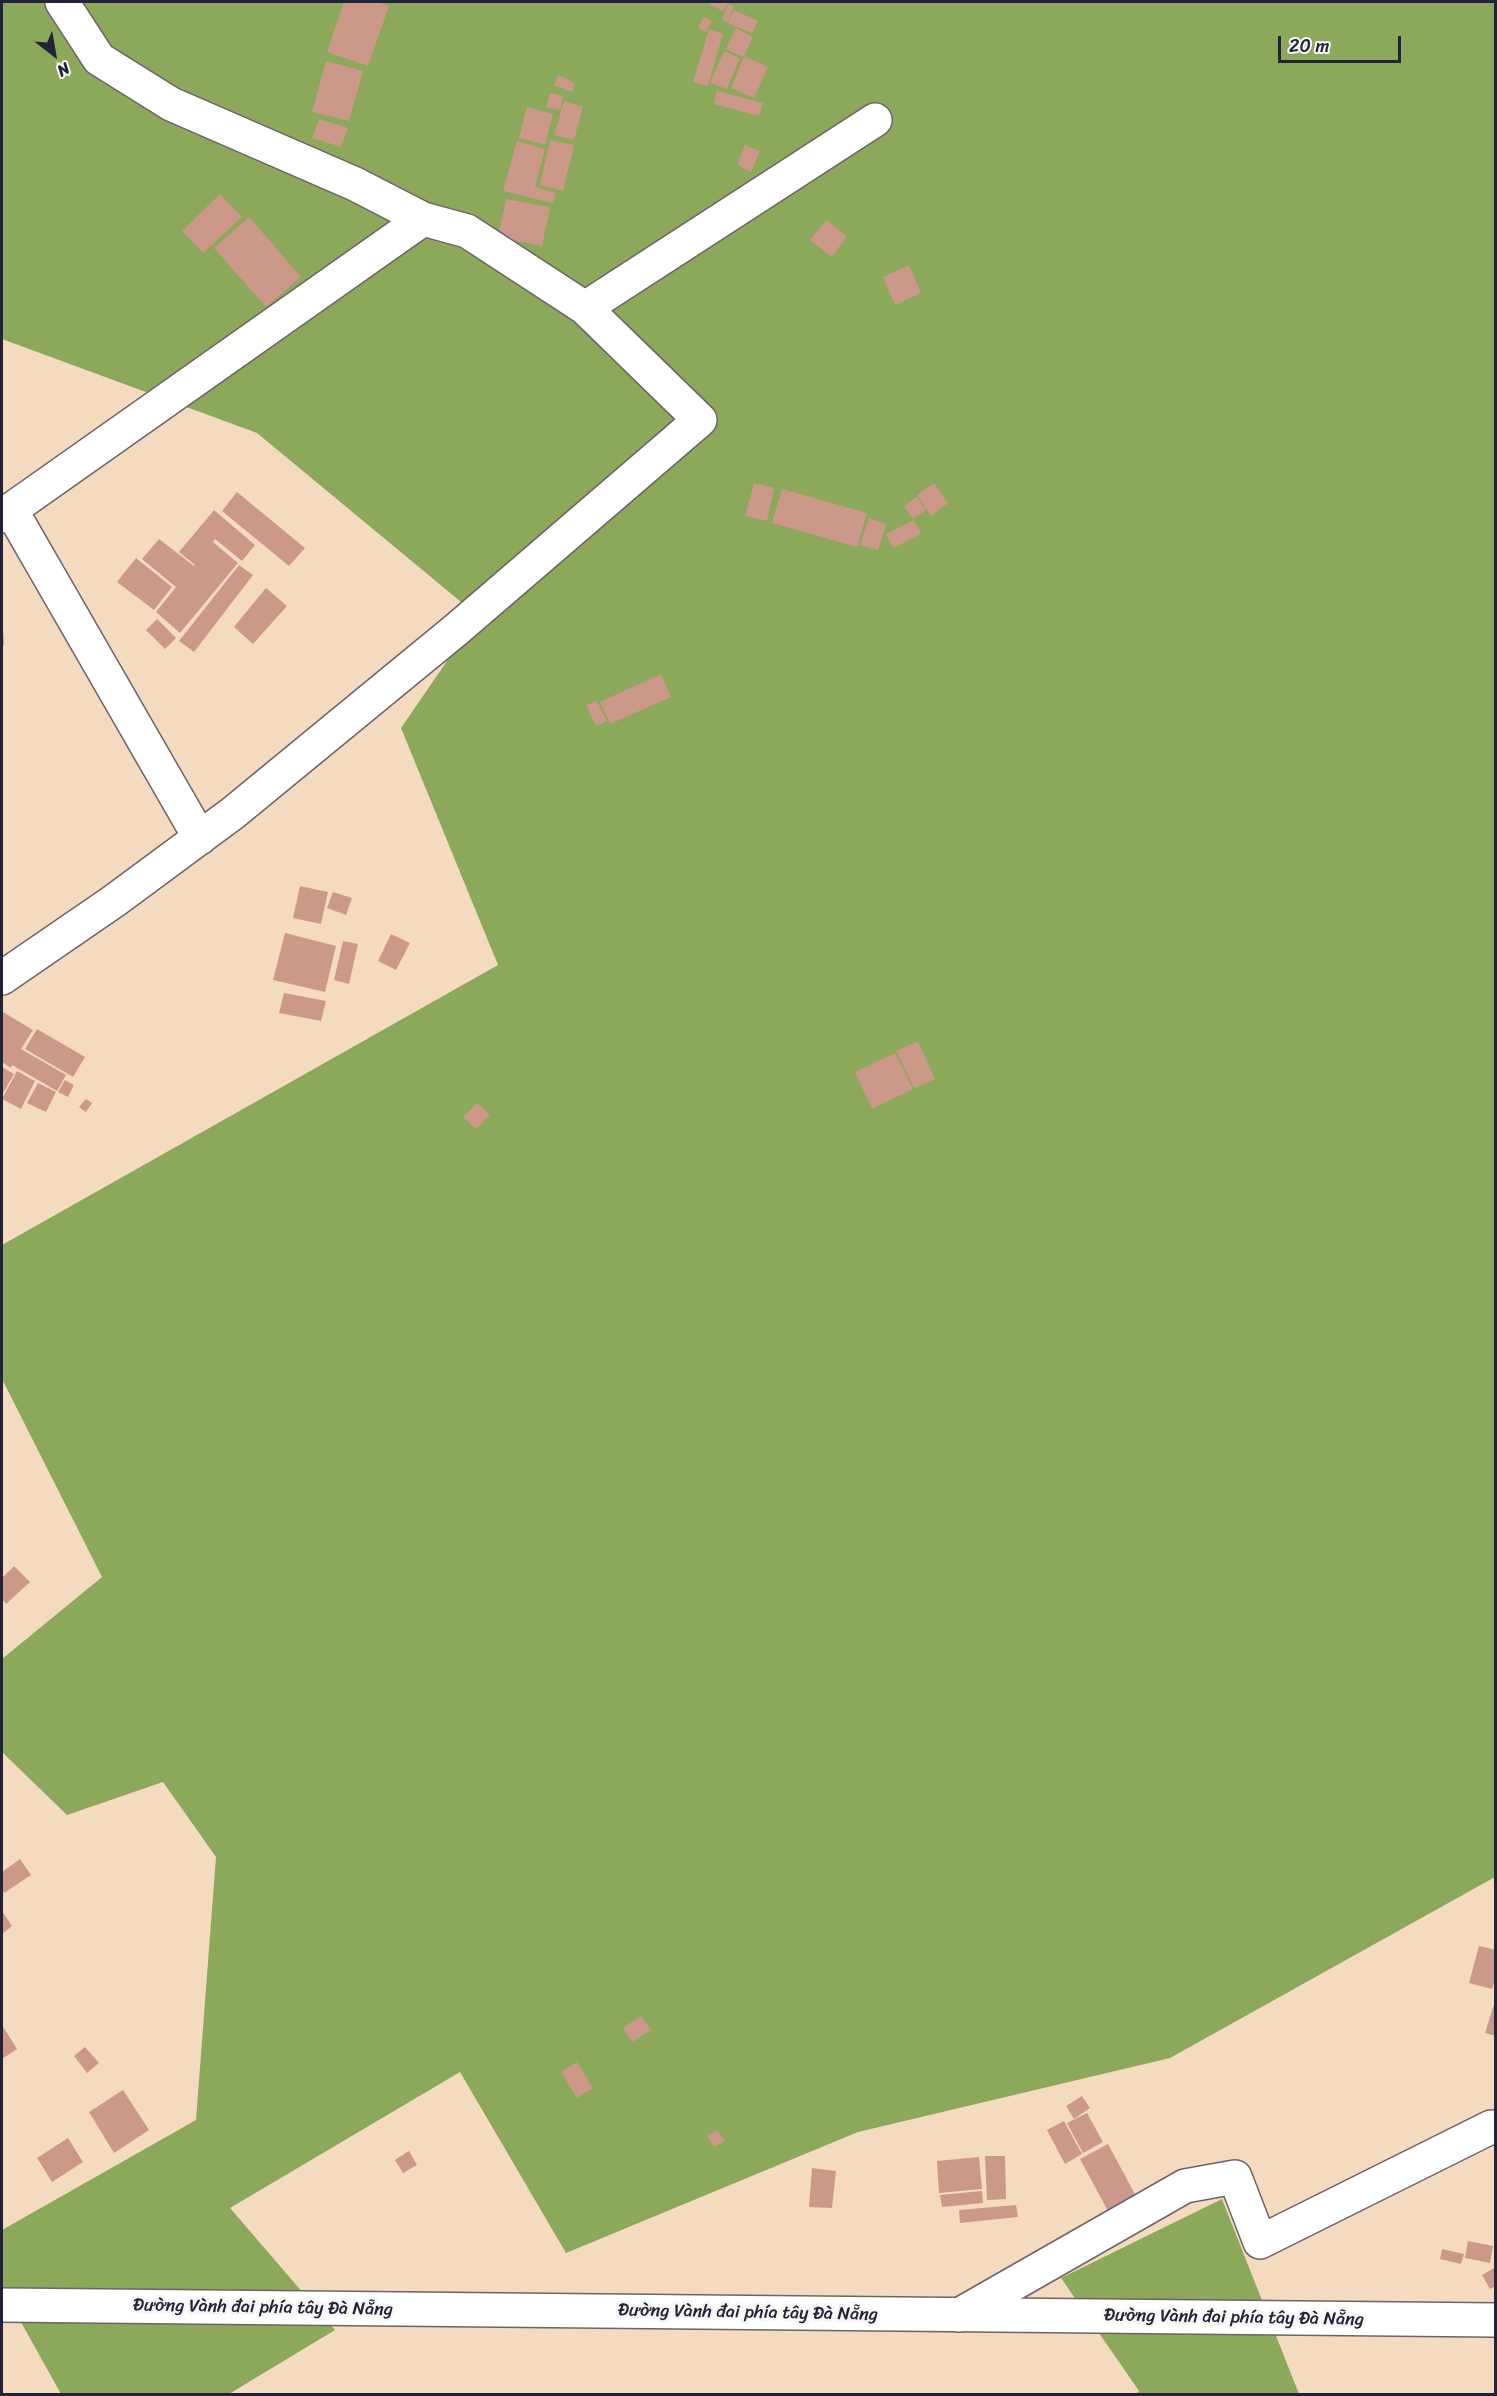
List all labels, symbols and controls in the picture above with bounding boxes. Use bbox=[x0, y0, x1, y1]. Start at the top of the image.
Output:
north arrow bbox=[24, 24, 84, 84]
scale bar bbox=[1281, 24, 1404, 62]
text: 20 m bbox=[1289, 30, 1329, 62]
text: N bbox=[51, 55, 76, 85]
street label: Đường Vành đai phía tây Đà Nẵng bbox=[133, 2295, 393, 2321]
street label: Đường Vành đai phía tây Đà Nẵng bbox=[618, 2300, 878, 2326]
street label: Đường Vành đai phía tây Đà Nẵng bbox=[1104, 2305, 1364, 2331]

